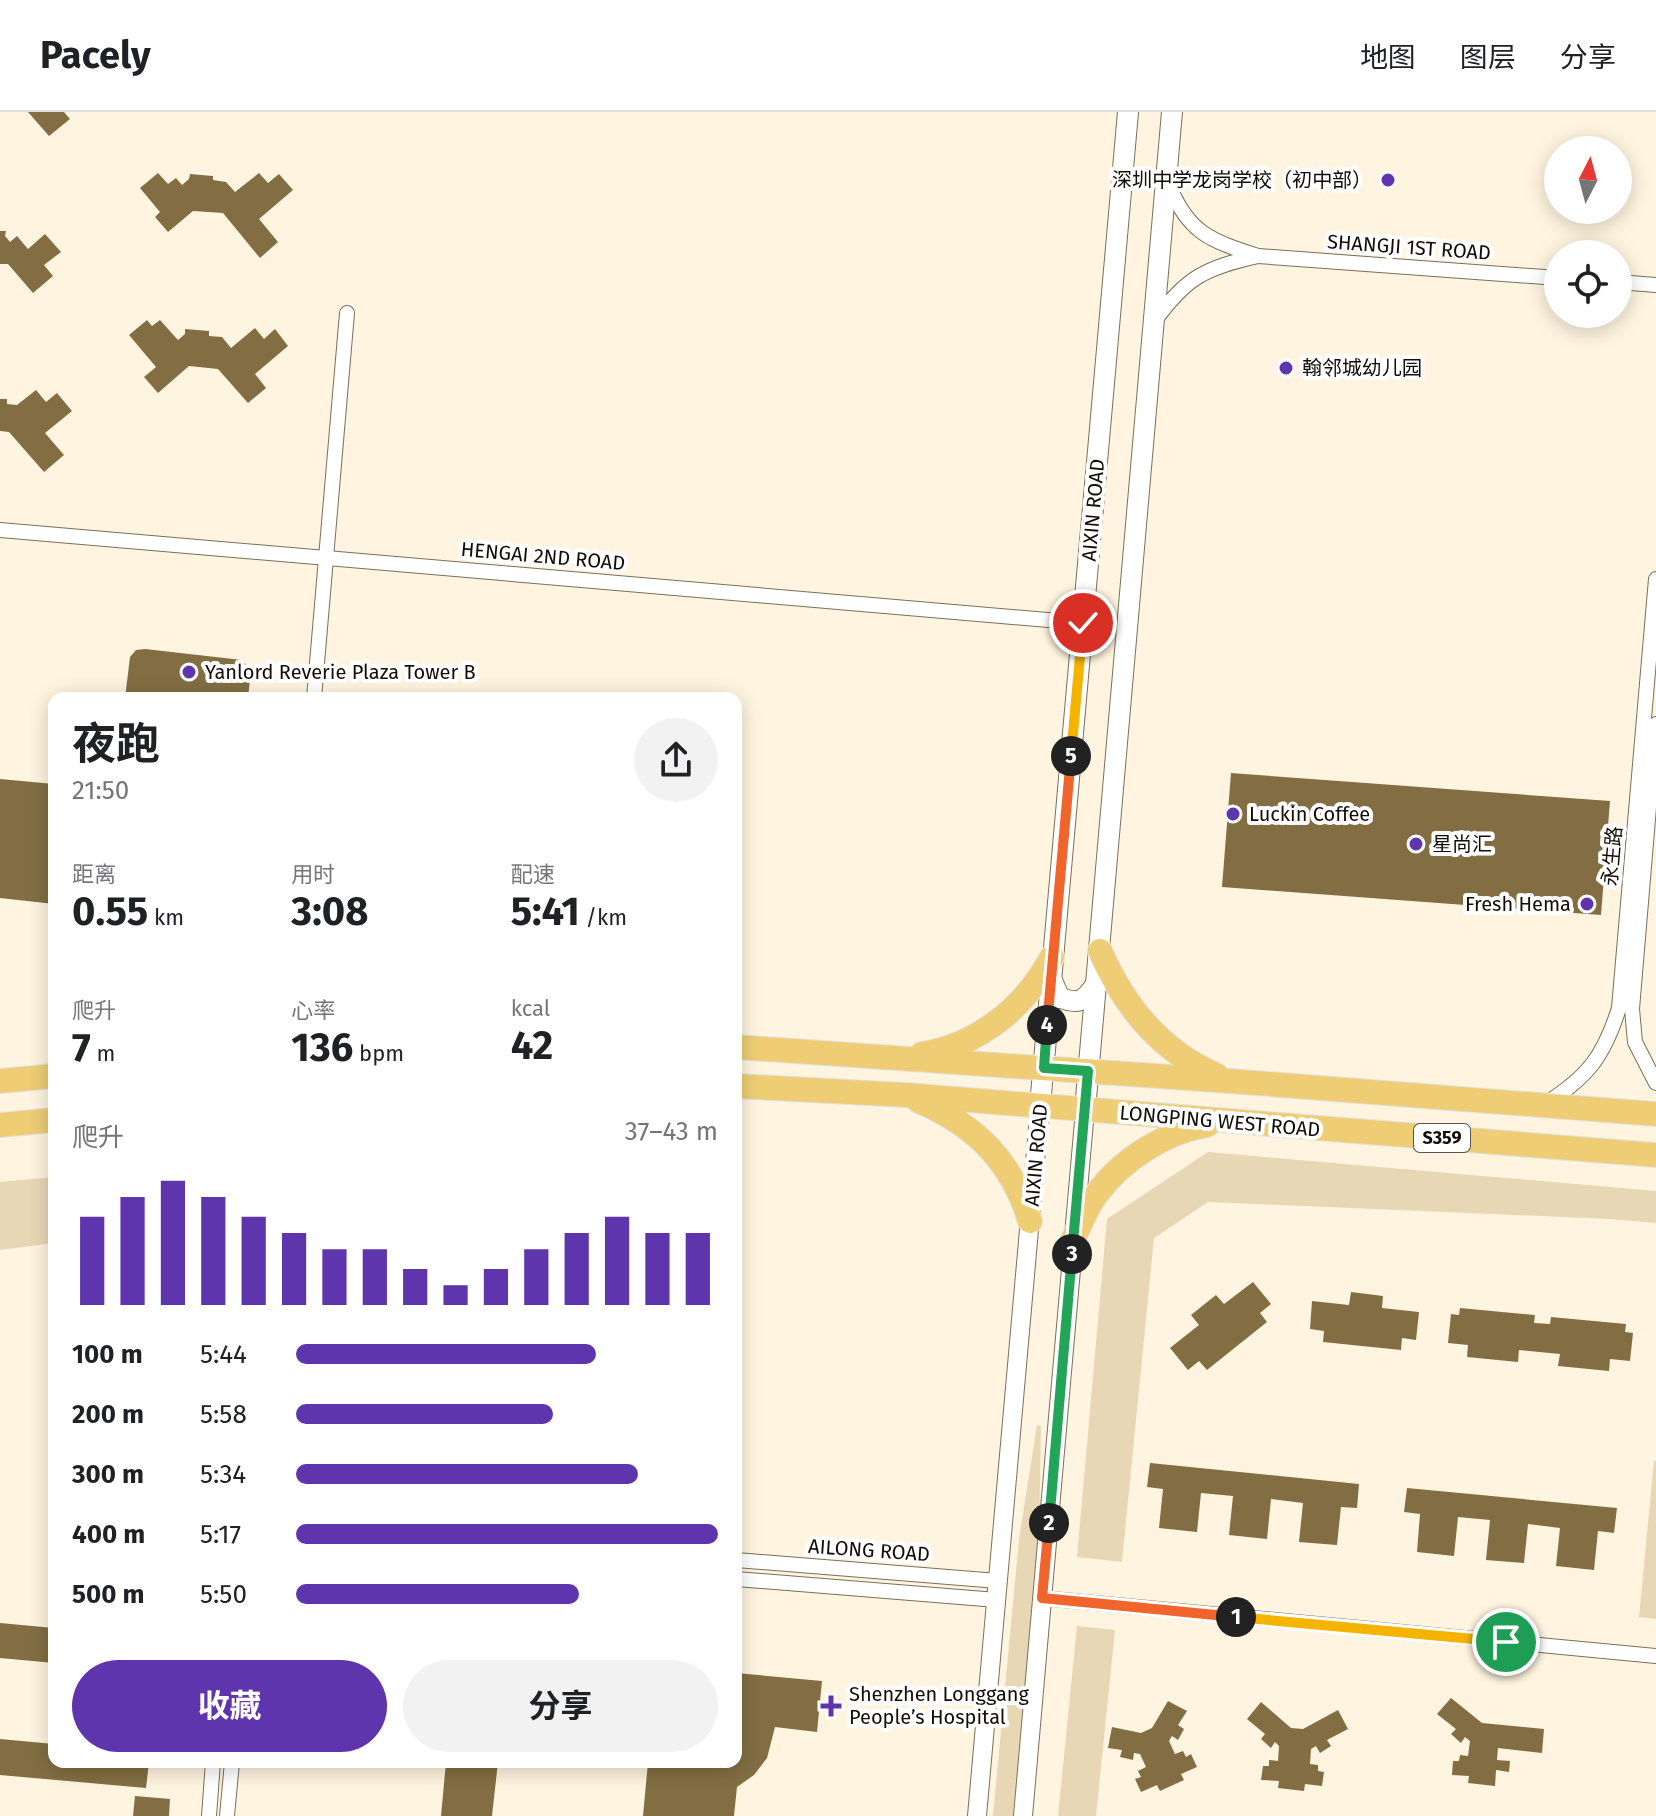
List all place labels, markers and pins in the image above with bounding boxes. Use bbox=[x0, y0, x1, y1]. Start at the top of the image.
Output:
place label: 深圳中学龙岗学校（初中部） bbox=[1112, 168, 1372, 192]
marker: 深圳中学龙岗学校（初中部） bbox=[1379, 171, 1397, 189]
place label: 翰邻城幼儿园 bbox=[1302, 356, 1422, 380]
marker: 翰邻城幼儿园 bbox=[1277, 359, 1295, 377]
pin bbox=[1049, 589, 1117, 657]
place label: Yanlord Reverie Plaza Tower B bbox=[205, 660, 476, 684]
marker: Yanlord Reverie Plaza Tower B bbox=[180, 663, 198, 681]
pin: 5 bbox=[1051, 736, 1091, 776]
place label: Luckin Coffee bbox=[1249, 802, 1370, 826]
marker: Luckin Coffee bbox=[1224, 805, 1242, 823]
place label: 星尚汇 bbox=[1432, 832, 1492, 856]
marker: 星尚汇 bbox=[1407, 835, 1425, 853]
place label: Fresh Hema bbox=[1465, 892, 1571, 916]
marker: Fresh Hema bbox=[1578, 895, 1596, 913]
pin: 4 bbox=[1027, 1005, 1067, 1045]
pin: 3 bbox=[1052, 1234, 1092, 1274]
pin: 2 bbox=[1029, 1503, 1069, 1543]
pin: 1 bbox=[1216, 1597, 1256, 1637]
pin bbox=[1472, 1608, 1540, 1676]
place label: Shenzhen Longgang People’s Hospital bbox=[849, 1682, 1029, 1729]
marker: Shenzhen Longgang People’s Hospital bbox=[820, 1695, 842, 1717]

